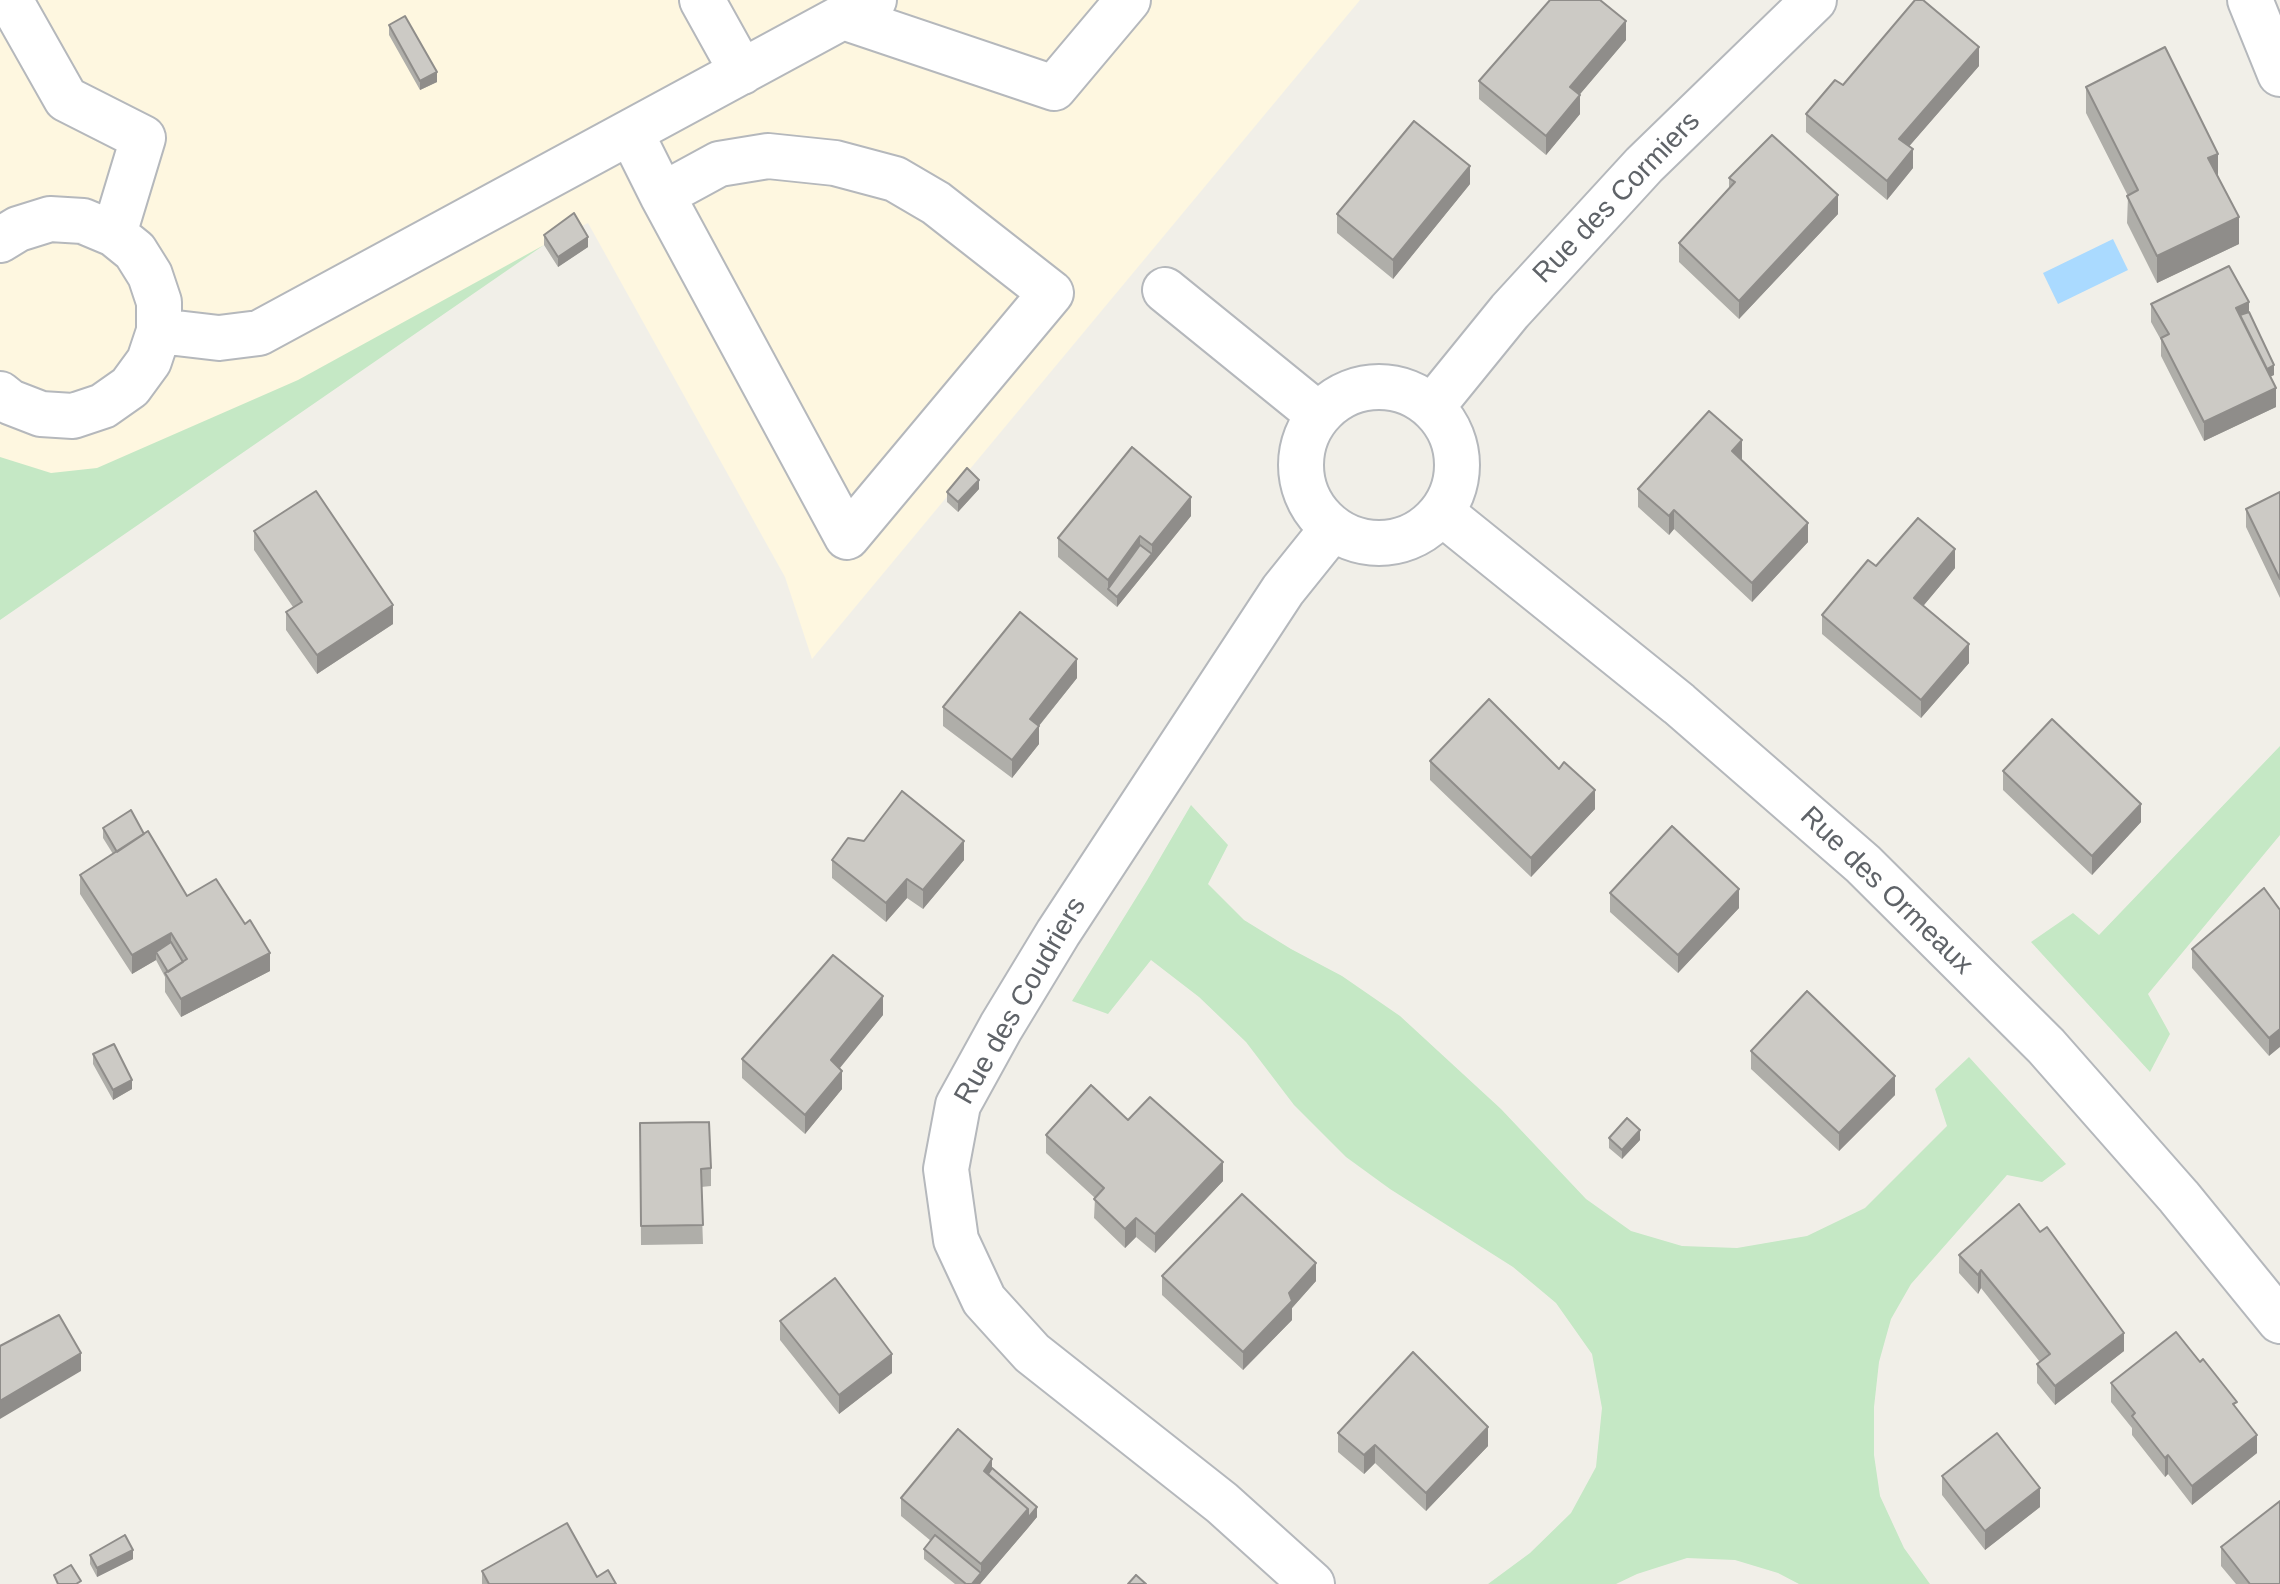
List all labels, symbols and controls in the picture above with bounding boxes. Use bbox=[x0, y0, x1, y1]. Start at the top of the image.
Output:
street label: Rue des Cormiers bbox=[1527, 105, 1707, 291]
street label: Rue des Ormeaux bbox=[1793, 800, 1979, 982]
street label: Rue des Coudriers bbox=[948, 892, 1094, 1110]

